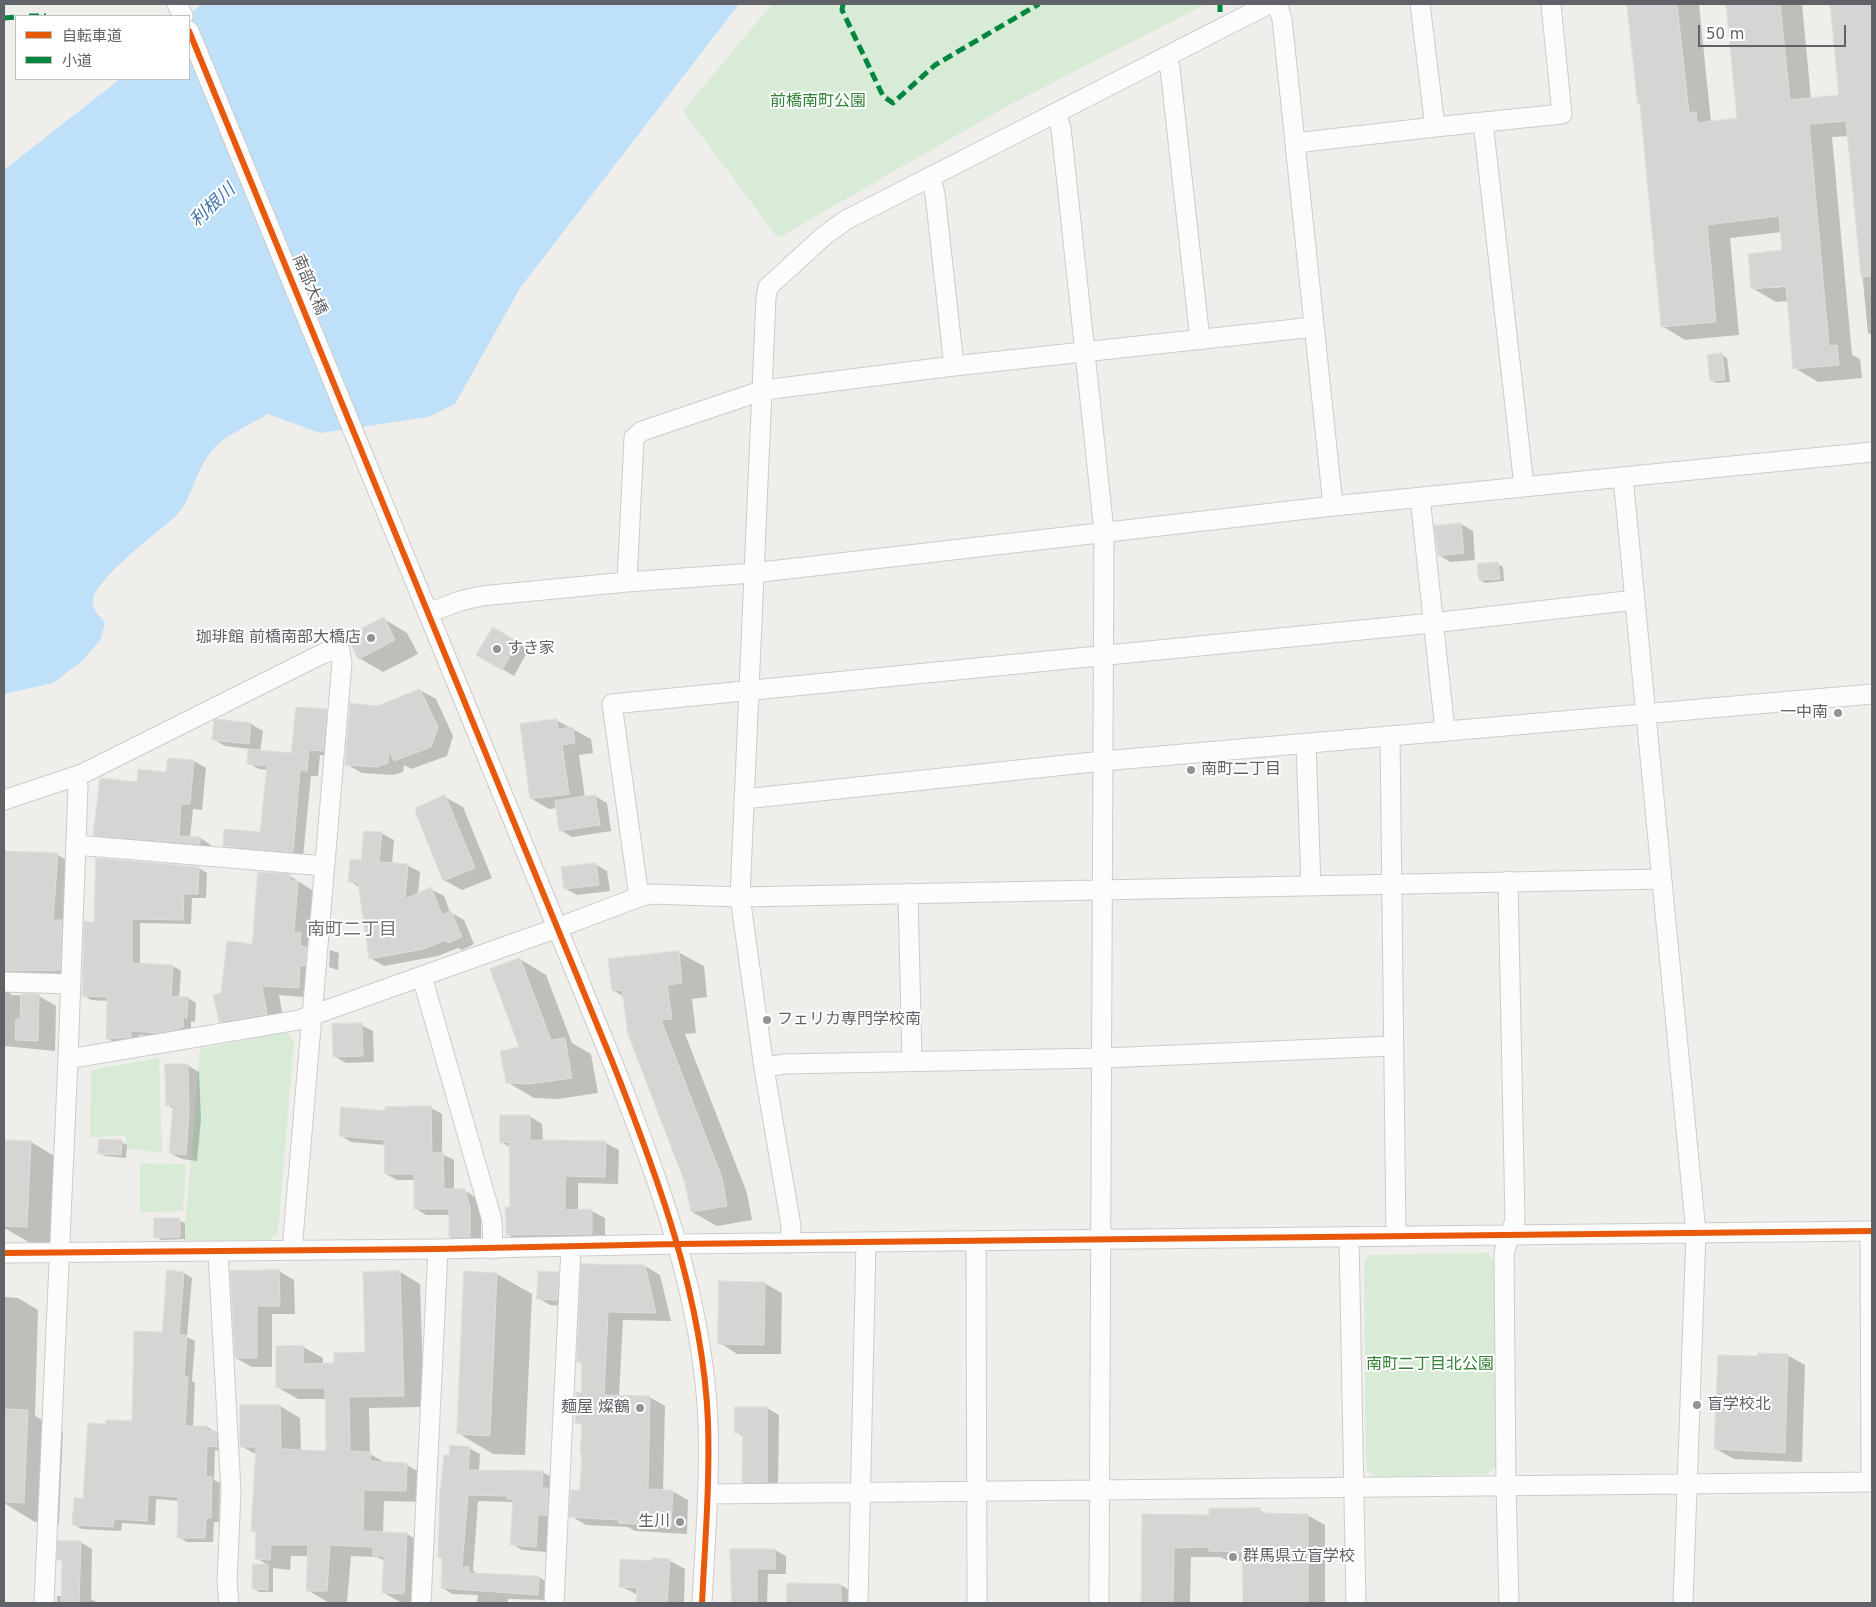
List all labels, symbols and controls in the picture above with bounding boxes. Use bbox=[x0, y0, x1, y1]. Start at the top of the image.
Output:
legend bbox=[15, 15, 190, 80]
scale bar bbox=[1701, 15, 1848, 47]
text: 50 m bbox=[1706, 25, 1744, 43]
text: 自転車道 bbox=[62, 27, 122, 45]
text: 小道 bbox=[62, 52, 92, 70]
park label: 前橋南町公園 bbox=[770, 92, 866, 112]
water label: 利根川 bbox=[186, 180, 240, 232]
street label: 南部大橋 bbox=[288, 252, 330, 318]
place label: 珈琲館 前橋南部大橋店 bbox=[196, 628, 361, 648]
marker: 珈琲館 前橋南部大橋店 bbox=[365, 632, 377, 644]
place label: すき家 bbox=[507, 639, 555, 659]
marker: すき家 bbox=[491, 643, 503, 655]
place label: 一中南 bbox=[1780, 703, 1828, 723]
marker: 一中南 bbox=[1832, 707, 1844, 719]
place label: 南町二丁目 bbox=[1201, 760, 1281, 780]
marker: 南町二丁目 bbox=[1185, 764, 1197, 776]
district label: 南町二丁目 bbox=[307, 919, 397, 941]
place label: フェリカ専門学校南 bbox=[777, 1010, 921, 1030]
marker: フェリカ専門学校南 bbox=[761, 1014, 773, 1026]
park label: 南町二丁目北公園 bbox=[1366, 1355, 1494, 1375]
place label: 盲学校北 bbox=[1707, 1395, 1771, 1415]
place label: 麺屋 燦鶴 bbox=[561, 1398, 630, 1418]
marker: 盲学校北 bbox=[1691, 1399, 1703, 1411]
marker: 麺屋 燦鶴 bbox=[634, 1402, 646, 1414]
place label: 生川 bbox=[638, 1512, 670, 1532]
marker: 生川 bbox=[674, 1516, 686, 1528]
place label: 群馬県立盲学校 bbox=[1243, 1547, 1355, 1567]
marker: 群馬県立盲学校 bbox=[1227, 1551, 1239, 1563]

